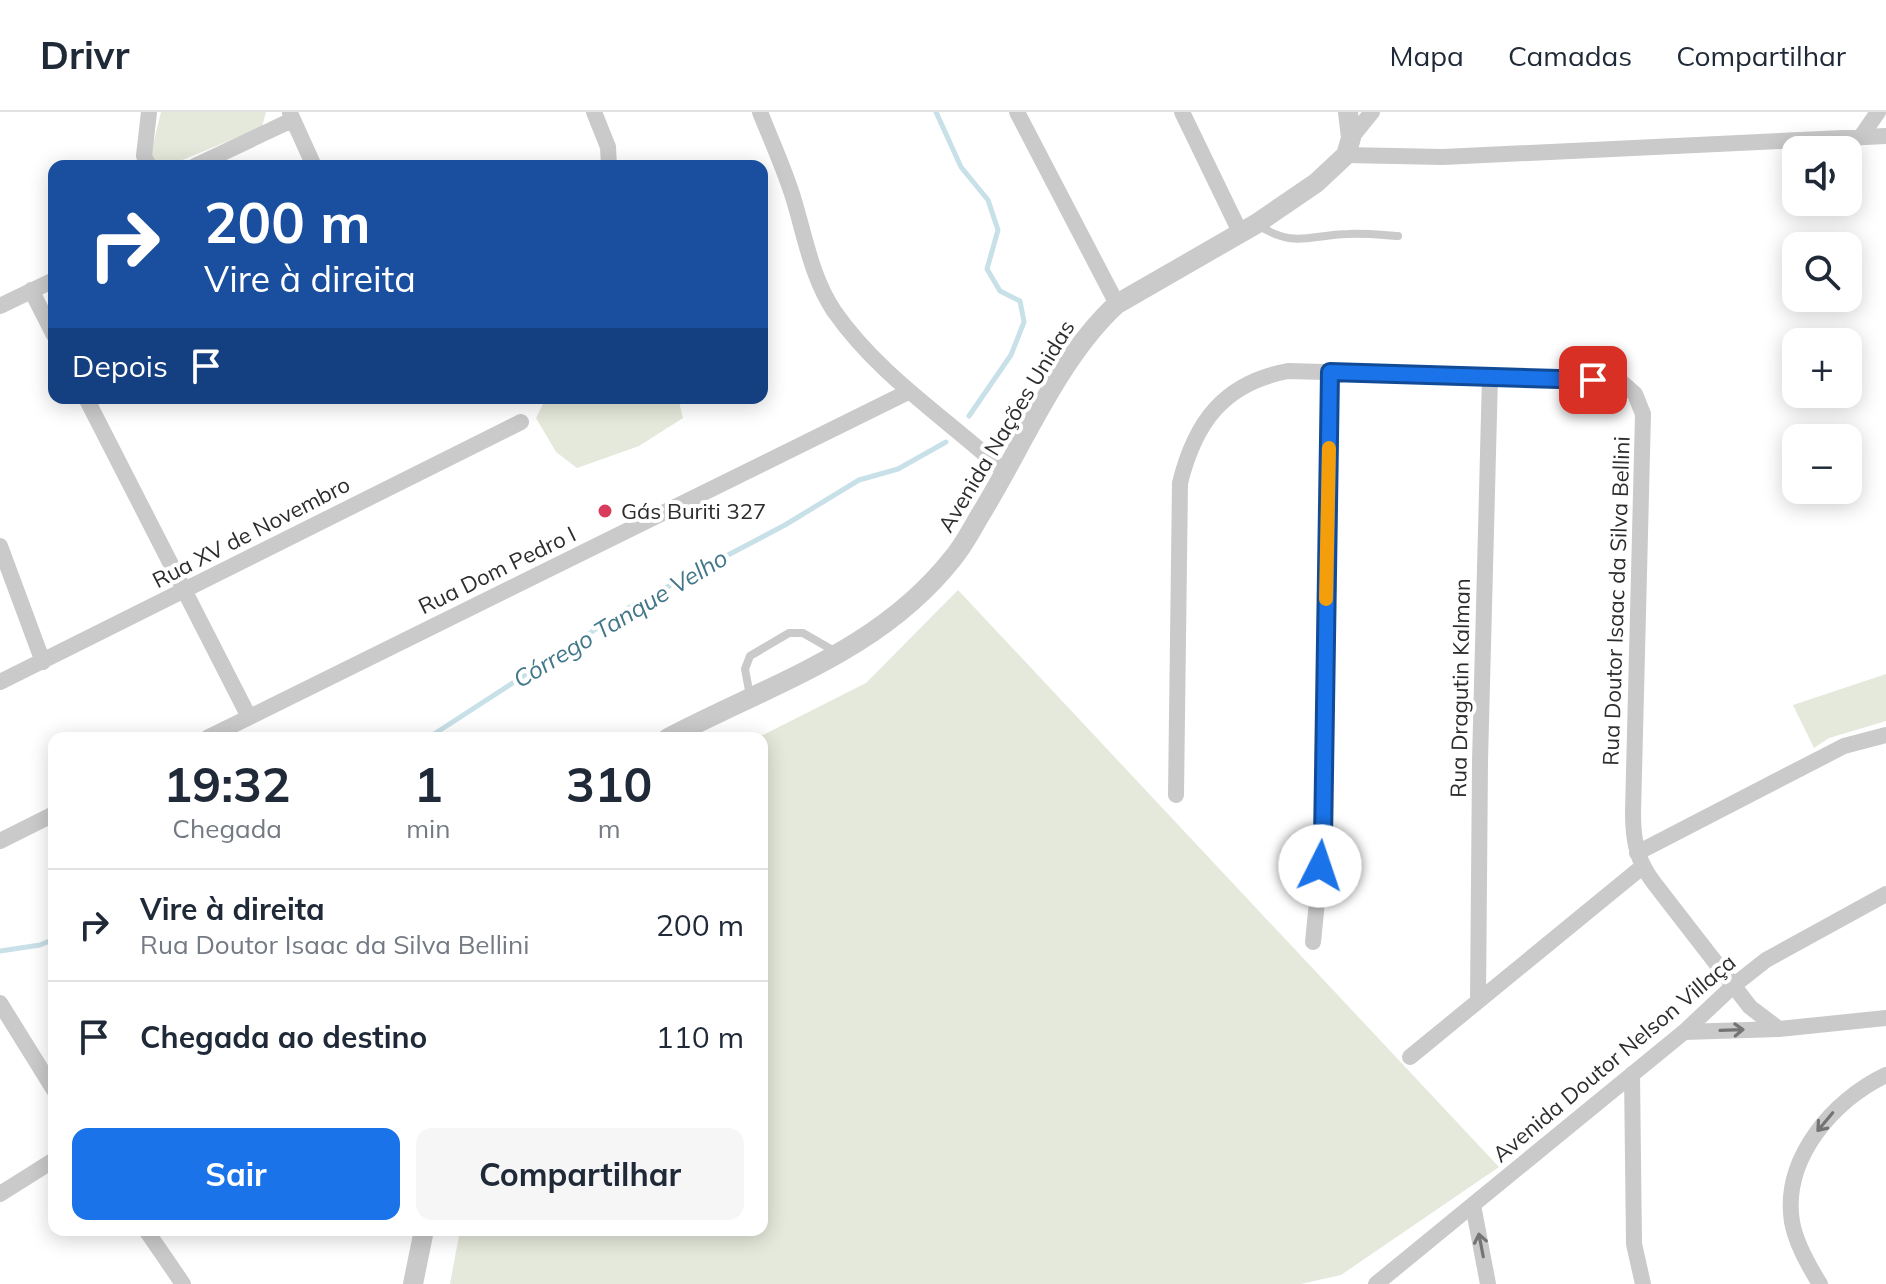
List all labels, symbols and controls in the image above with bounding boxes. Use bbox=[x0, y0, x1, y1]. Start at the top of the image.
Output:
text: Drivr bbox=[40, 31, 129, 79]
text: Mapa bbox=[1389, 38, 1464, 73]
text: Camadas bbox=[1508, 38, 1632, 73]
text: Compartilhar bbox=[1676, 38, 1846, 73]
map controls bbox=[1782, 136, 1862, 504]
button: sound bbox=[1782, 136, 1862, 216]
text: 200 m bbox=[204, 187, 371, 257]
icon: right bbox=[72, 192, 176, 296]
button: search bbox=[1782, 232, 1862, 312]
text: Vire à direita bbox=[204, 256, 416, 301]
street label: Avenida Nações Unidas bbox=[932, 315, 1080, 537]
button: + bbox=[1782, 328, 1862, 408]
icon: arrive bbox=[184, 344, 228, 388]
pin bbox=[1559, 346, 1627, 414]
text: Depois bbox=[72, 347, 168, 385]
icon: arrive bbox=[1571, 358, 1615, 402]
button: − bbox=[1782, 424, 1862, 504]
street label: Rua Doutor Isaac da Silva Bellini bbox=[1596, 436, 1636, 766]
street label: Rua XV de Novembro bbox=[147, 470, 355, 594]
place label: Gás Buriti 327 bbox=[621, 497, 766, 525]
marker: Gás Buriti 327 bbox=[596, 502, 614, 520]
street label: Rua Dom Pedro I bbox=[414, 520, 580, 620]
water label: Córrego Tanque Velho bbox=[507, 542, 733, 694]
street label: Rua Dragutin Kalman bbox=[1444, 578, 1476, 798]
text: 19:32 bbox=[164, 754, 291, 814]
text: 1 bbox=[414, 754, 443, 814]
text: 310 bbox=[566, 754, 652, 814]
text: Chegada bbox=[172, 812, 282, 845]
text: min bbox=[406, 812, 450, 845]
text: m bbox=[598, 812, 621, 845]
position arrow bbox=[1278, 824, 1362, 908]
text: Vire à direita bbox=[140, 890, 325, 928]
icon: right bbox=[72, 903, 116, 947]
text: 200 m bbox=[656, 906, 744, 944]
text: Rua Doutor Isaac da Silva Bellini bbox=[140, 928, 529, 961]
street label: Avenida Doutor Nelson Villaça bbox=[1487, 948, 1741, 1168]
icon: arrive bbox=[72, 1015, 116, 1059]
text: Chegada ao destino bbox=[140, 1018, 427, 1056]
text: 110 m bbox=[656, 1018, 744, 1056]
one-way arrow bbox=[1718, 1023, 1745, 1038]
one-way arrow bbox=[1816, 1112, 1834, 1132]
button: Sair bbox=[72, 1128, 400, 1220]
button: Compartilhar bbox=[416, 1128, 744, 1220]
one-way arrow bbox=[1472, 1232, 1487, 1258]

